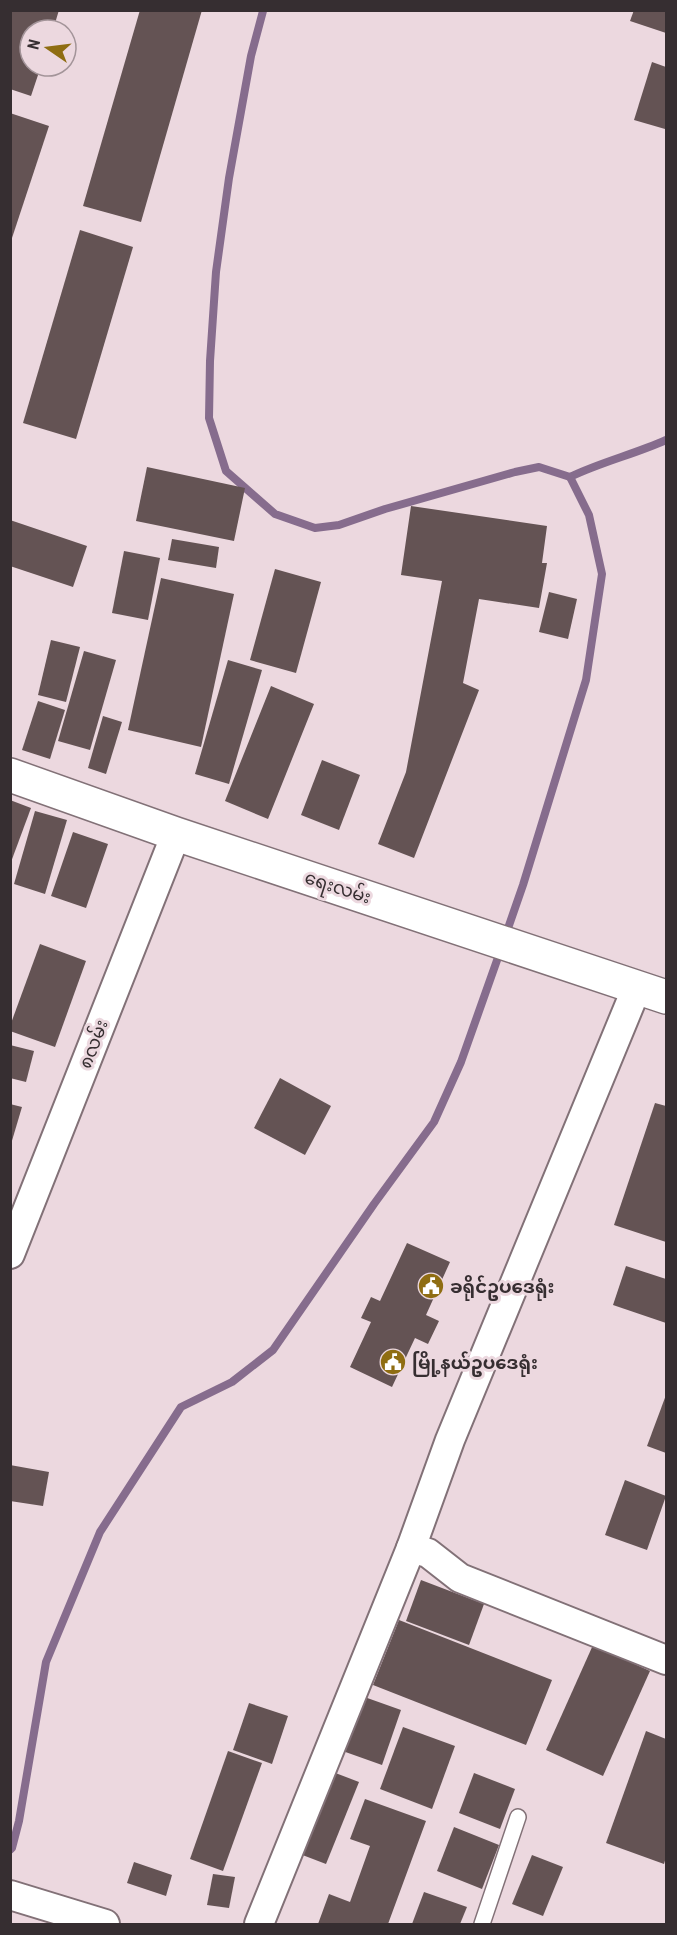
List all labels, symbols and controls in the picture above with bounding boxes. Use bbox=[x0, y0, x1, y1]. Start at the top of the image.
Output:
north arrow bbox=[18, 18, 78, 78]
text: N bbox=[24, 37, 44, 52]
street label: ရေးလမ်း bbox=[301, 865, 374, 912]
street label: ၈လမ်း bbox=[72, 1016, 112, 1071]
public building icon: ခရိုင်ဥပဒေရုံး bbox=[416, 1271, 446, 1301]
place label: ခရိုင်ဥပဒေရုံး bbox=[450, 1275, 554, 1301]
public building icon: မြို့နယ်ဥပဒေရုံး bbox=[378, 1347, 408, 1377]
place label: မြို့နယ်ဥပဒေရုံး bbox=[412, 1351, 538, 1377]

